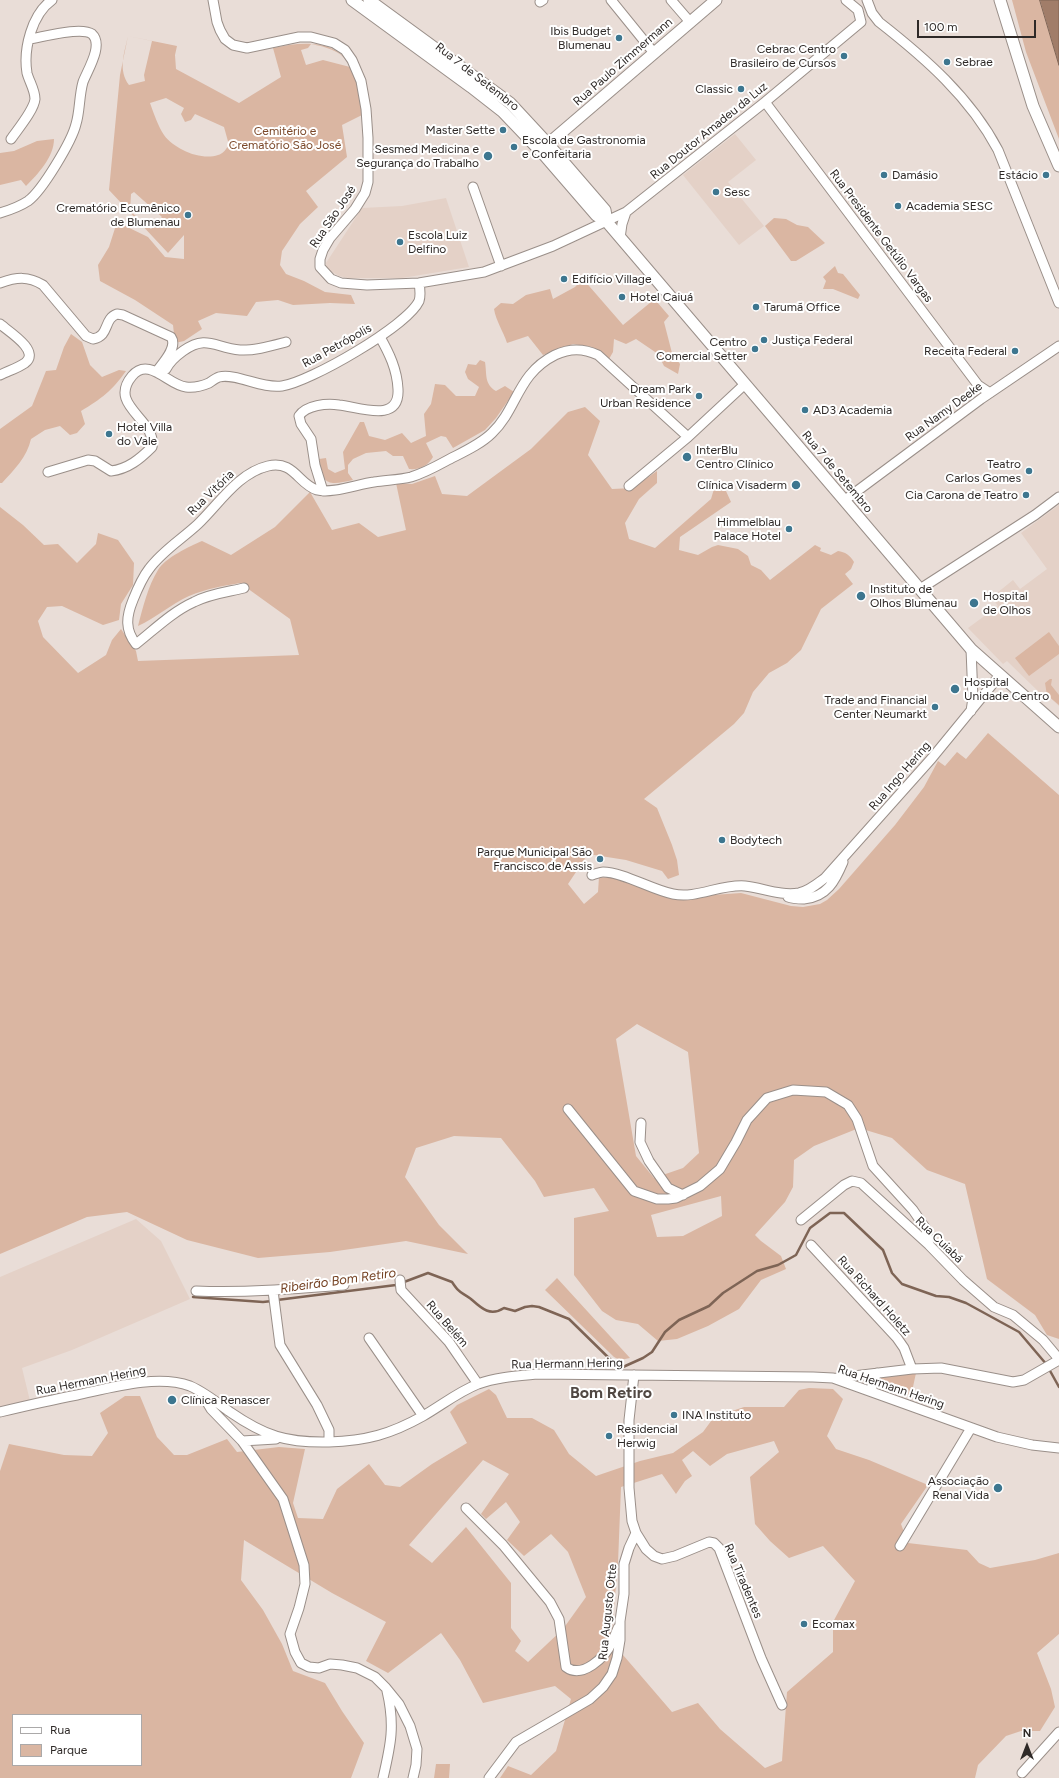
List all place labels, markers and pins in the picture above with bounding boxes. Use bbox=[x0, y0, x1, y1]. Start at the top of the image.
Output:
place label: Ibis Budget Blumenau bbox=[550, 24, 611, 52]
marker: Ibis Budget Blumenau bbox=[614, 33, 624, 43]
place label: Cebrac Centro Brasileiro de Cursos bbox=[730, 42, 836, 70]
marker: Cebrac Centro Brasileiro de Cursos bbox=[839, 51, 849, 61]
place label: Sebrae bbox=[955, 55, 993, 69]
marker: Sebrae bbox=[942, 57, 952, 67]
place label: Classic bbox=[695, 82, 733, 96]
marker: Classic bbox=[736, 84, 746, 94]
place label: Master Sette bbox=[426, 123, 495, 137]
marker: Master Sette bbox=[498, 125, 508, 135]
place label: Escola de Gastronomia e Confeitaria bbox=[522, 133, 646, 161]
place label: Sesmed Medicina e Segurança do Trabalho bbox=[356, 142, 479, 170]
marker: Escola de Gastronomia e Confeitaria bbox=[509, 142, 519, 152]
marker: Sesmed Medicina e Segurança do Trabalho bbox=[482, 150, 494, 162]
place label: Damásio bbox=[892, 168, 938, 182]
place label: Estácio bbox=[998, 168, 1038, 182]
marker: Damásio bbox=[879, 170, 889, 180]
marker: Estácio bbox=[1041, 170, 1051, 180]
place label: Sesc bbox=[724, 185, 750, 199]
marker: Sesc bbox=[711, 187, 721, 197]
place label: Academia SESC bbox=[906, 199, 993, 213]
place label: Crematório Ecumênico de Blumenau bbox=[56, 201, 180, 229]
marker: Academia SESC bbox=[893, 201, 903, 211]
marker: Crematório Ecumênico de Blumenau bbox=[183, 210, 193, 220]
place label: Escola Luiz Delfino bbox=[408, 228, 467, 256]
marker: Escola Luiz Delfino bbox=[395, 237, 405, 247]
place label: Edifício Village bbox=[572, 272, 651, 286]
marker: Edifício Village bbox=[559, 274, 569, 284]
place label: Hotel Caiuá bbox=[630, 290, 693, 304]
marker: Hotel Caiuá bbox=[617, 292, 627, 302]
place label: Tarumã Office bbox=[764, 300, 840, 314]
marker: Tarumã Office bbox=[751, 302, 761, 312]
place label: Justiça Federal bbox=[772, 333, 853, 347]
place label: Centro Comercial Setter bbox=[656, 335, 747, 363]
marker: Justiça Federal bbox=[759, 335, 769, 345]
marker: Centro Comercial Setter bbox=[750, 344, 760, 354]
place label: Receita Federal bbox=[924, 344, 1007, 358]
marker: Receita Federal bbox=[1010, 346, 1020, 356]
place label: Dream Park Urban Residence bbox=[600, 382, 691, 410]
marker: Dream Park Urban Residence bbox=[694, 391, 704, 401]
place label: AD3 Academia bbox=[813, 403, 892, 417]
marker: AD3 Academia bbox=[800, 405, 810, 415]
place label: Hotel Villa do Vale bbox=[117, 420, 172, 448]
marker: Hotel Villa do Vale bbox=[104, 429, 114, 439]
place label: InterBlu Centro Clínico bbox=[696, 443, 773, 471]
marker: InterBlu Centro Clínico bbox=[681, 451, 693, 463]
place label: Teatro Carlos Gomes bbox=[946, 457, 1021, 485]
marker: Teatro Carlos Gomes bbox=[1024, 466, 1034, 476]
place label: Clínica Visaderm bbox=[697, 478, 787, 492]
marker: Clínica Visaderm bbox=[790, 479, 802, 491]
place label: Cia Carona de Teatro bbox=[905, 488, 1018, 502]
marker: Cia Carona de Teatro bbox=[1021, 490, 1031, 500]
place label: Himmelblau Palace Hotel bbox=[714, 515, 781, 543]
marker: Himmelblau Palace Hotel bbox=[784, 524, 794, 534]
place label: Instituto de Olhos Blumenau bbox=[870, 582, 957, 610]
place label: Hospital de Olhos bbox=[983, 589, 1031, 617]
marker: Instituto de Olhos Blumenau bbox=[855, 590, 867, 602]
marker: Hospital de Olhos bbox=[968, 597, 980, 609]
place label: Hospital Unidade Centro bbox=[964, 675, 1049, 703]
marker: Hospital Unidade Centro bbox=[949, 683, 961, 695]
place label: Trade and Financial Center Neumarkt bbox=[825, 693, 927, 721]
marker: Trade and Financial Center Neumarkt bbox=[930, 702, 940, 712]
place label: Bodytech bbox=[730, 833, 782, 847]
marker: Bodytech bbox=[717, 835, 727, 845]
place label: Parque Municipal São Francisco de Assis bbox=[477, 845, 592, 873]
marker: Parque Municipal São Francisco de Assis bbox=[595, 854, 605, 864]
place label: Clínica Renascer bbox=[181, 1393, 270, 1407]
marker: Clínica Renascer bbox=[166, 1394, 178, 1406]
place label: INA Instituto bbox=[682, 1408, 751, 1422]
marker: INA Instituto bbox=[669, 1410, 679, 1420]
place label: Residencial Herwig bbox=[617, 1422, 678, 1450]
marker: Residencial Herwig bbox=[604, 1431, 614, 1441]
place label: Associação Renal Vida bbox=[928, 1474, 989, 1502]
marker: Associação Renal Vida bbox=[992, 1482, 1004, 1494]
place label: Ecomax bbox=[812, 1617, 855, 1631]
marker: Ecomax bbox=[799, 1619, 809, 1629]

